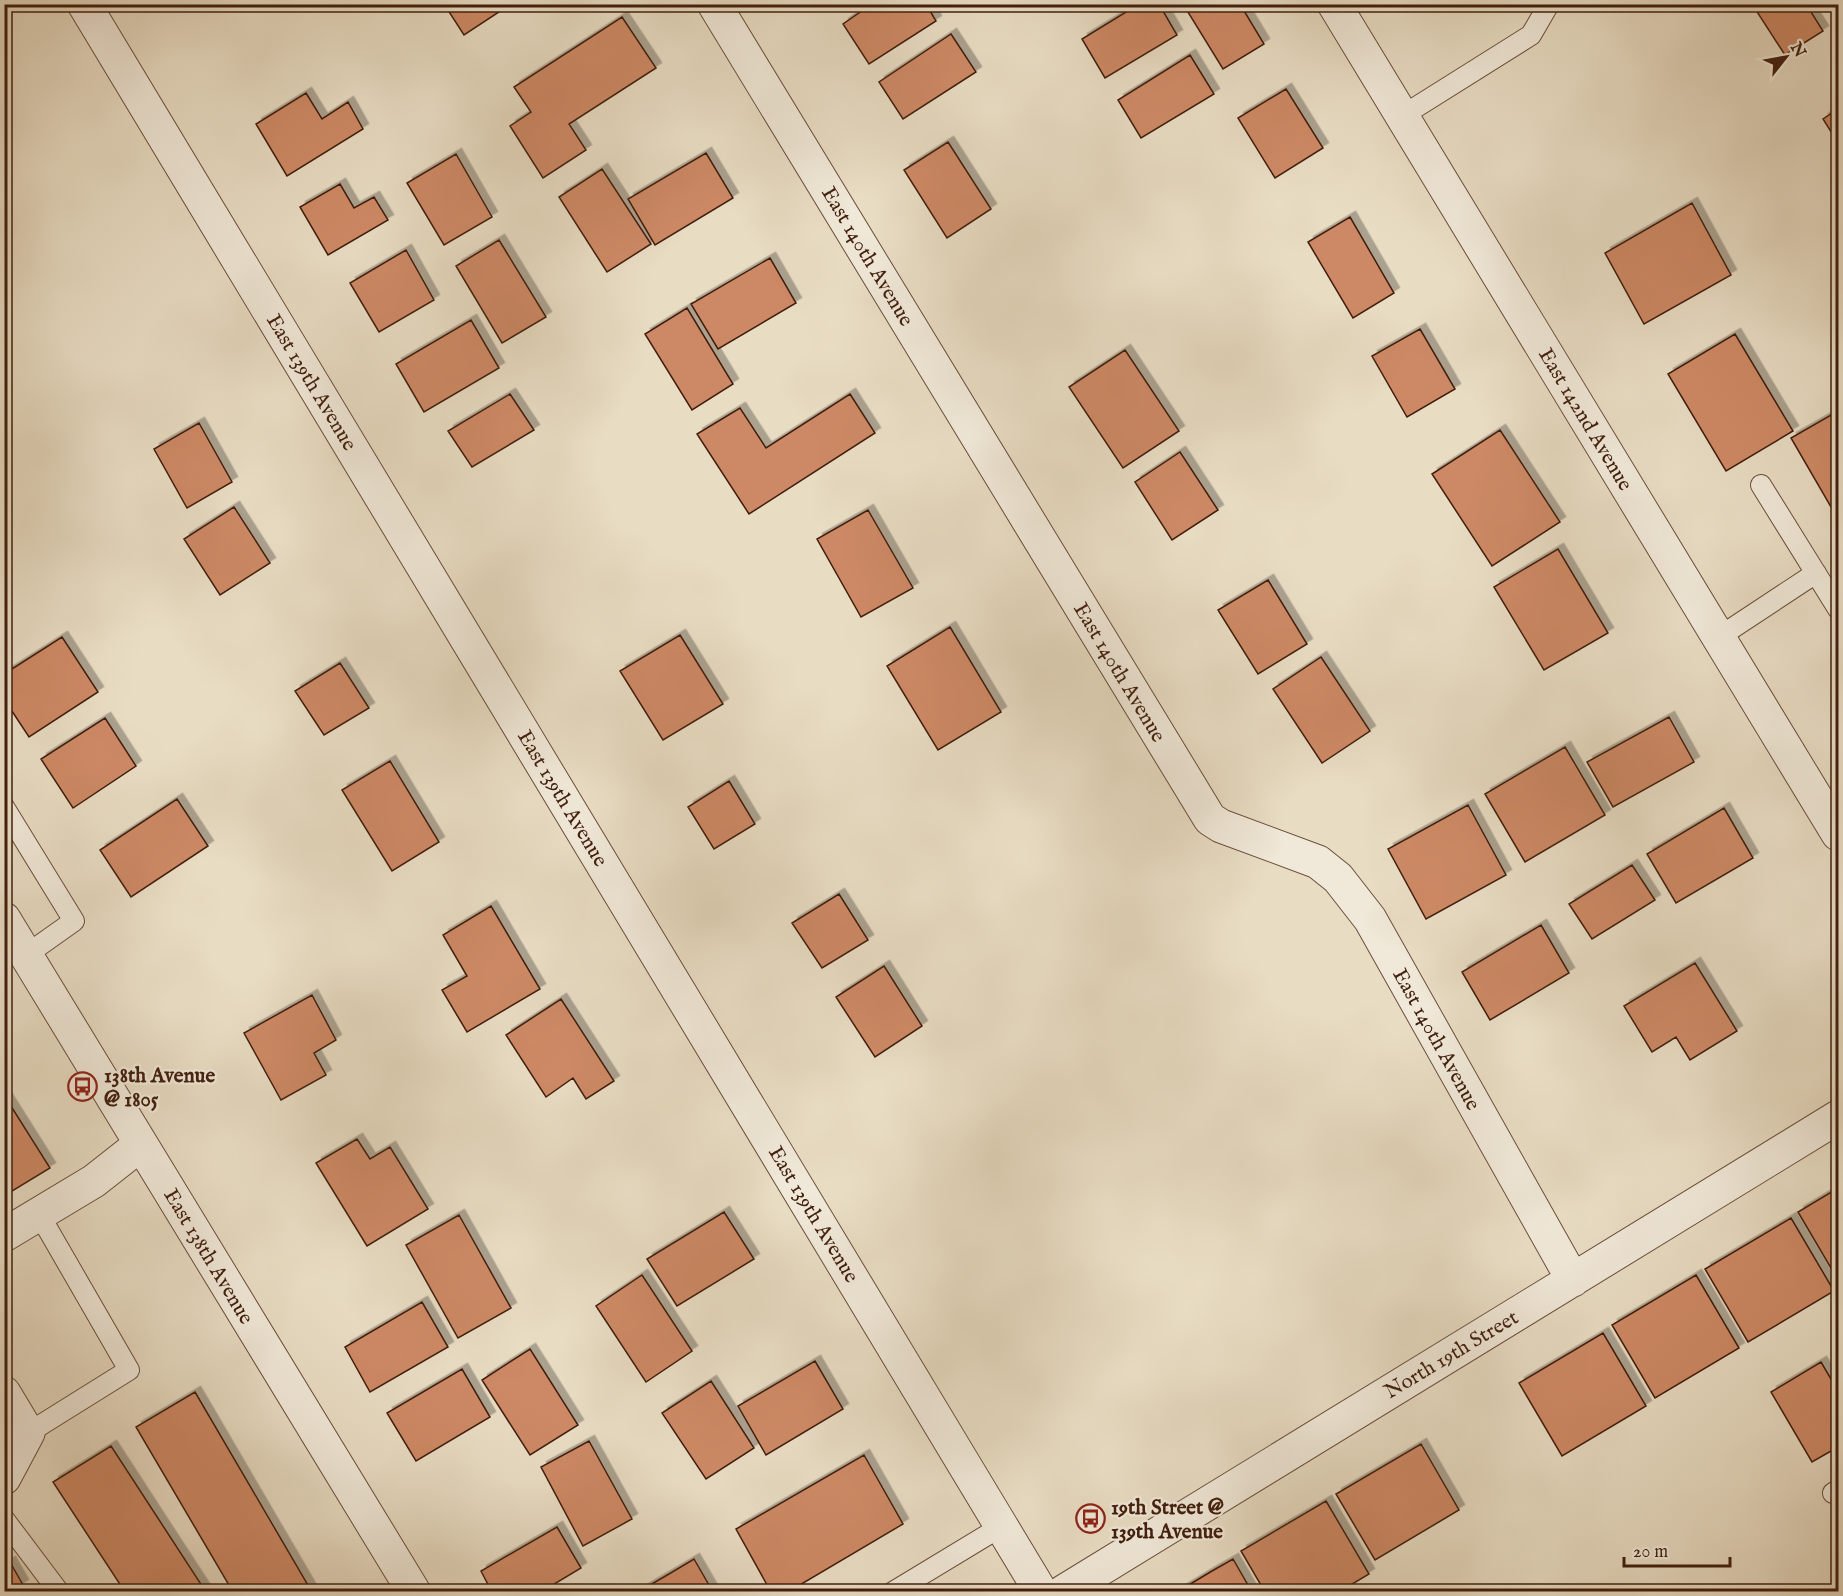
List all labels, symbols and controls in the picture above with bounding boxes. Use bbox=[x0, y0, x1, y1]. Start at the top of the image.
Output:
north arrow bbox=[1756, 27, 1816, 87]
text: N bbox=[1784, 38, 1809, 62]
street label: East 140th Avenue bbox=[814, 182, 919, 332]
street label: East 139th Avenue bbox=[259, 309, 362, 456]
street label: East 142nd Avenue bbox=[1531, 343, 1638, 496]
street label: East 140th Avenue bbox=[1066, 598, 1171, 748]
street label: East 139th Avenue bbox=[510, 725, 613, 872]
street label: East 140th Avenue bbox=[1385, 964, 1486, 1116]
place label: 138th Avenue @ 1805 bbox=[104, 1063, 215, 1114]
bus stop icon: 138th Avenue @ 1805 bbox=[67, 1071, 99, 1103]
street label: East 139th Avenue bbox=[761, 1141, 864, 1288]
street label: East 138th Avenue bbox=[157, 1184, 259, 1330]
street label: North 19th Street bbox=[1380, 1305, 1524, 1406]
place label: 19th Street @ 139th Avenue bbox=[1111, 1495, 1224, 1546]
bus stop icon: 19th Street @ 139th Avenue bbox=[1074, 1503, 1106, 1535]
scale bar bbox=[1624, 1530, 1730, 1568]
text: 20 m bbox=[1633, 1541, 1668, 1564]

